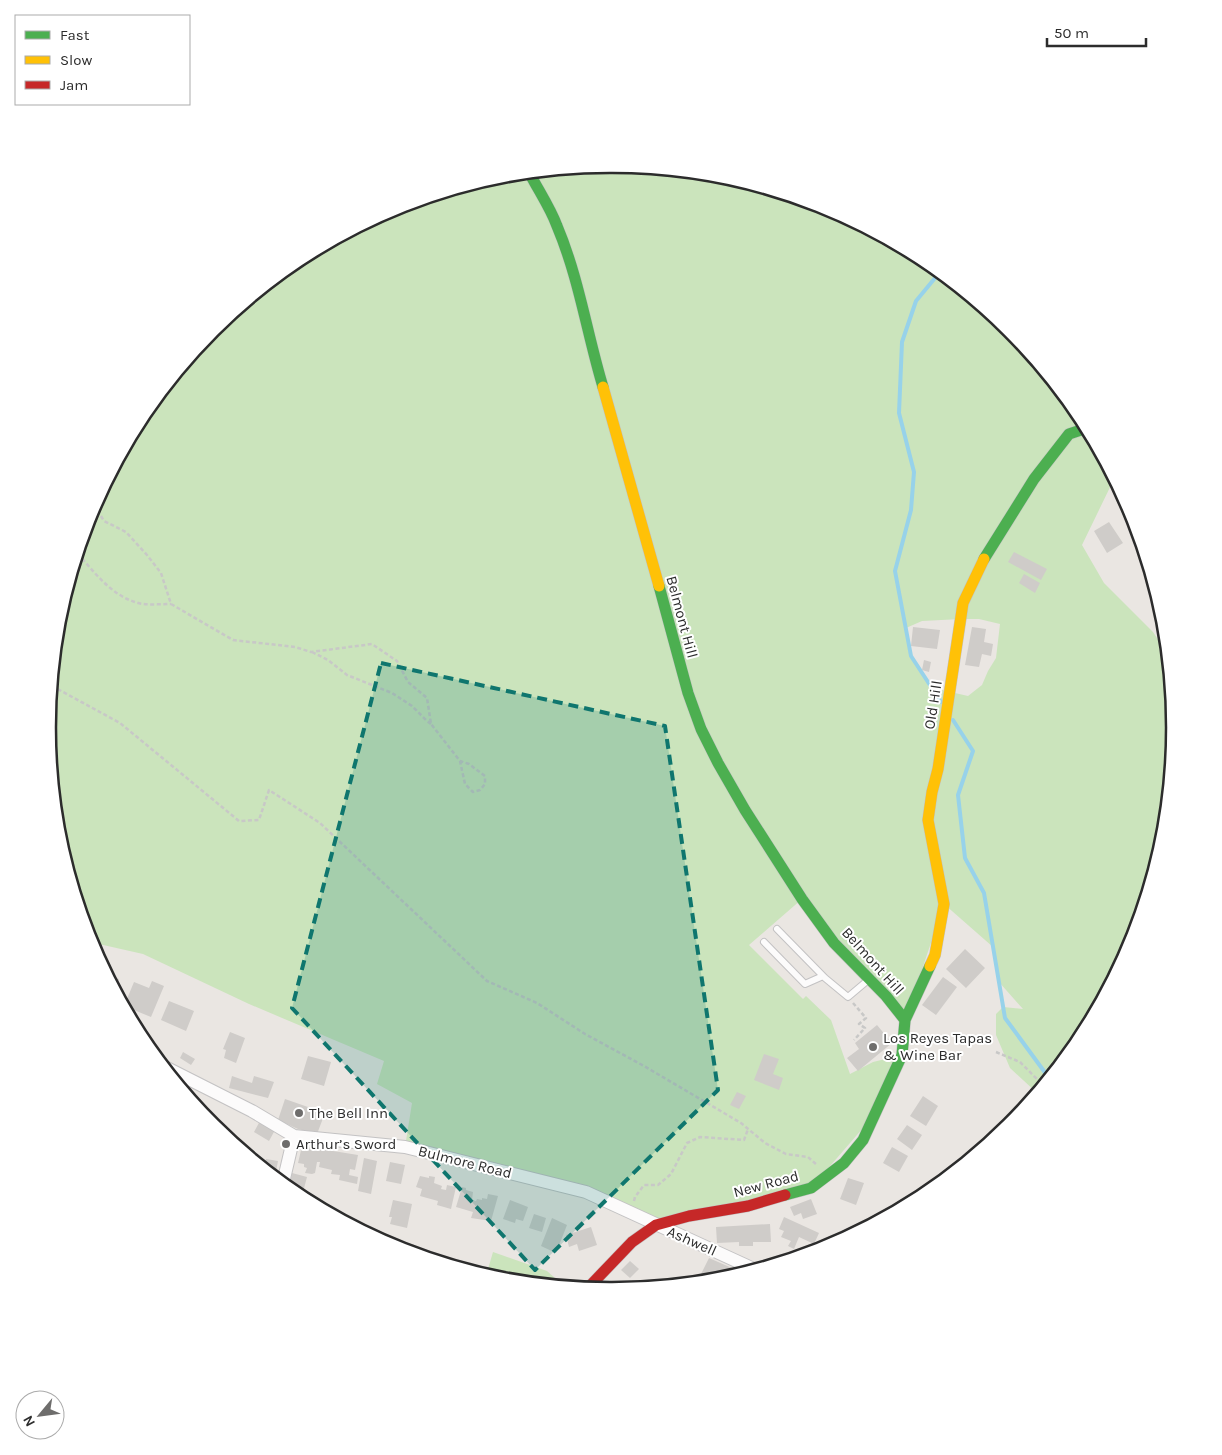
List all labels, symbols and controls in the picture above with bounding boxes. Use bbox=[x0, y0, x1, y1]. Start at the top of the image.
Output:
legend bbox=[15, 15, 190, 105]
scale bar bbox=[1047, 15, 1146, 47]
text: 50 m bbox=[1054, 24, 1089, 42]
text: Fast bbox=[60, 26, 90, 44]
text: Slow bbox=[60, 51, 92, 69]
text: Jam bbox=[60, 76, 88, 94]
street label: Belmont Hill bbox=[662, 574, 702, 660]
street label: Old Hill bbox=[920, 679, 946, 731]
street label: Belmont Hill bbox=[838, 924, 908, 998]
place label: Los Reyes Tapas & Wine Bar bbox=[883, 1029, 992, 1064]
marker: Los Reyes Tapas & Wine Bar bbox=[867, 1041, 879, 1053]
place label: The Bell Inn bbox=[309, 1104, 388, 1122]
marker: The Bell Inn bbox=[293, 1107, 305, 1119]
place label: Arthur’s Sword bbox=[296, 1135, 396, 1153]
marker: Arthur’s Sword bbox=[280, 1138, 292, 1150]
street label: Bulmore Road bbox=[416, 1142, 514, 1182]
street label: New Road bbox=[731, 1167, 801, 1201]
street label: Ashwell bbox=[664, 1222, 720, 1260]
north arrow bbox=[15, 1390, 65, 1440]
text: N bbox=[19, 1413, 39, 1430]

